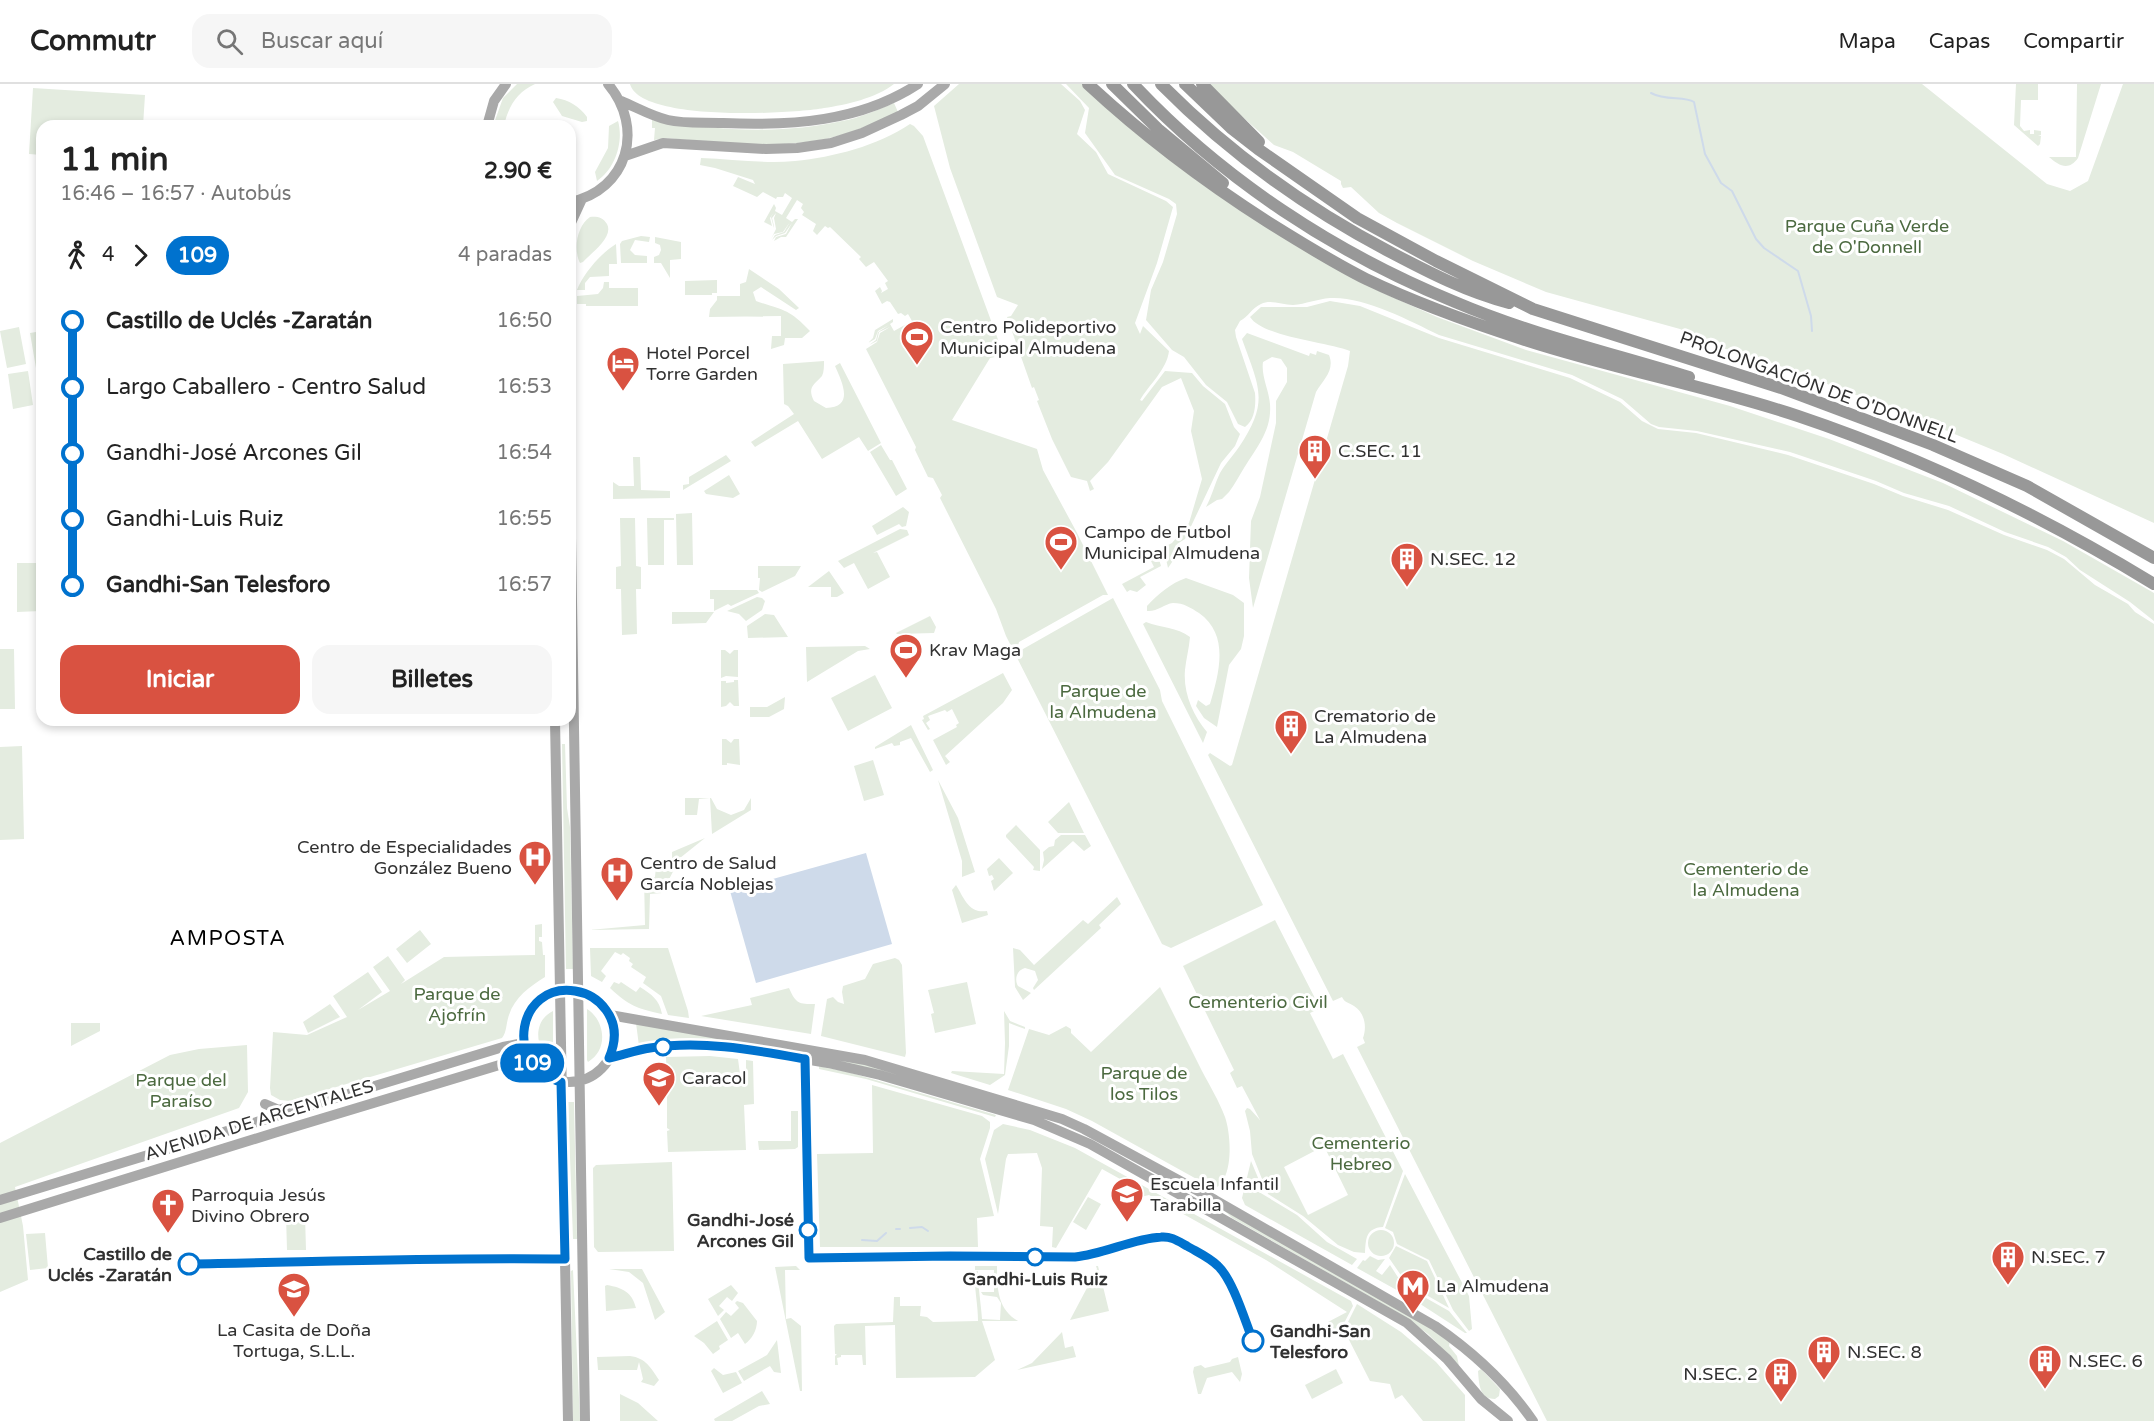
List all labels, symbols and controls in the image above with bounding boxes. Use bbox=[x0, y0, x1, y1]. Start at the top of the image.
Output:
search box bbox=[192, 14, 612, 68]
text: Commutr bbox=[30, 24, 156, 58]
icon: search bbox=[213, 25, 246, 58]
text: Buscar aquí bbox=[261, 28, 383, 54]
text: Mapa bbox=[1839, 29, 1896, 54]
text: Capas bbox=[1929, 29, 1990, 54]
text: Compartir bbox=[2023, 29, 2124, 54]
text: 11 min bbox=[60, 140, 169, 179]
text: 2.90 € bbox=[484, 158, 552, 184]
text: 16:46 – 16:57 · Autobús bbox=[60, 182, 291, 206]
park label: Parque Cuña Verde de O'Donnell bbox=[1785, 215, 1949, 258]
icon: walk bbox=[60, 239, 93, 272]
icon: forward bbox=[124, 239, 157, 272]
text: 4 bbox=[102, 243, 115, 267]
text: 109 bbox=[178, 243, 217, 268]
text: 4 paradas bbox=[458, 243, 552, 267]
text: Castillo de Uclés -Zaratán bbox=[106, 308, 372, 334]
text: 16:50 bbox=[497, 309, 552, 333]
place label: Centro Polideportivo Municipal Almudena bbox=[940, 316, 1117, 359]
sports icon: Centro Polideportivo Municipal Almudena bbox=[899, 319, 935, 366]
street label: PROLONGACIÓN DE O'DONNELL bbox=[1677, 326, 1962, 448]
place label: Hotel Porcel Torre Garden bbox=[646, 342, 758, 385]
hotel icon: Hotel Porcel Torre Garden bbox=[605, 345, 641, 392]
text: Largo Caballero - Centro Salud bbox=[106, 374, 426, 400]
text: 16:53 bbox=[497, 375, 552, 399]
building icon: C.SEC. 11 bbox=[1297, 433, 1333, 480]
text: Gandhi-José Arcones Gil bbox=[106, 440, 362, 466]
place label: C.SEC. 11 bbox=[1338, 440, 1422, 462]
text: 16:54 bbox=[497, 441, 552, 465]
text: Gandhi-Luis Ruiz bbox=[106, 506, 283, 532]
text: 16:55 bbox=[497, 507, 552, 531]
place label: Campo de Futbol Municipal Almudena bbox=[1084, 521, 1260, 564]
sports icon: Campo de Futbol Municipal Almudena bbox=[1043, 524, 1079, 571]
building icon: N.SEC. 12 bbox=[1389, 541, 1425, 588]
place label: N.SEC. 12 bbox=[1430, 548, 1516, 570]
text: Gandhi-San Telesforo bbox=[106, 572, 330, 598]
text: 16:57 bbox=[497, 573, 552, 597]
sports icon: Krav Maga bbox=[888, 632, 924, 679]
place label: Krav Maga bbox=[929, 639, 1021, 661]
button: Iniciar bbox=[60, 645, 300, 714]
button: Billetes bbox=[312, 645, 552, 714]
park label: Parque de la Almudena bbox=[1049, 680, 1157, 723]
place label: Crematorio de La Almudena bbox=[1314, 705, 1436, 748]
building icon: Crematorio de La Almudena bbox=[1273, 708, 1309, 755]
place label: Centro de Especialidades González Bueno bbox=[297, 836, 512, 879]
hospital icon: Centro de Especialidades González Bueno bbox=[517, 839, 553, 886]
place label: Centro de Salud García Noblejas bbox=[640, 852, 777, 895]
hospital icon: Centro de Salud García Noblejas bbox=[599, 855, 635, 902]
park label: Cementerio de la Almudena bbox=[1683, 858, 1809, 901]
district label: AMPOSTA bbox=[170, 926, 286, 951]
park label: Parque de Ajofrín bbox=[413, 983, 501, 1026]
park label: Cementerio Civil bbox=[1188, 991, 1328, 1013]
unlabelled marker bbox=[654, 1038, 672, 1056]
line badge: 109 bbox=[498, 1044, 566, 1082]
text: 109 bbox=[512, 1051, 552, 1076]
school or university icon: Caracol bbox=[641, 1060, 677, 1107]
park label: Parque de los Tilos bbox=[1100, 1062, 1188, 1105]
place label: Caracol bbox=[682, 1067, 747, 1089]
park label: Parque del Paraíso bbox=[135, 1069, 227, 1112]
street label: AVENIDA DE ARCENTALES bbox=[142, 1075, 376, 1165]
park label: Cementerio Hebreo bbox=[1311, 1132, 1411, 1175]
place label: Escuela Infantil Tarabilla bbox=[1150, 1173, 1279, 1216]
school or university icon: Escuela Infantil Tarabilla bbox=[1109, 1176, 1145, 1223]
place label: Parroquia Jesús Divino Obrero bbox=[191, 1184, 326, 1227]
church icon: Parroquia Jesús Divino Obrero bbox=[150, 1187, 186, 1234]
place label: Gandhi-José Arcones Gil bbox=[687, 1209, 794, 1252]
marker: Gandhi-José Arcones Gil bbox=[799, 1221, 817, 1239]
building icon: N.SEC. 7 bbox=[1990, 1239, 2026, 1286]
place label: Castillo de Uclés -Zaratán bbox=[47, 1243, 172, 1286]
place label: N.SEC. 7 bbox=[2031, 1246, 2106, 1268]
marker: Gandhi-Luis Ruiz bbox=[1026, 1248, 1044, 1266]
marker: Castillo de Uclés -Zaratán bbox=[178, 1253, 200, 1275]
place label: Gandhi-Luis Ruiz bbox=[962, 1268, 1108, 1290]
metro station icon: La Almudena bbox=[1395, 1268, 1431, 1315]
school or university icon: La Casita de Doña Tortuga, S.L.L. bbox=[276, 1271, 312, 1318]
place label: La Almudena bbox=[1436, 1275, 1549, 1297]
place label: La Casita de Doña Tortuga, S.L.L. bbox=[217, 1319, 371, 1362]
place label: Gandhi-San Telesforo bbox=[1269, 1320, 1371, 1363]
marker: Gandhi-San Telesforo bbox=[1242, 1330, 1264, 1352]
building icon: N.SEC. 8 bbox=[1806, 1334, 1842, 1381]
place label: N.SEC. 8 bbox=[1847, 1341, 1922, 1363]
building icon: N.SEC. 6 bbox=[2027, 1343, 2063, 1390]
place label: N.SEC. 6 bbox=[2068, 1350, 2143, 1372]
building icon: N.SEC. 2 bbox=[1763, 1356, 1799, 1403]
place label: N.SEC. 2 bbox=[1683, 1363, 1758, 1385]

